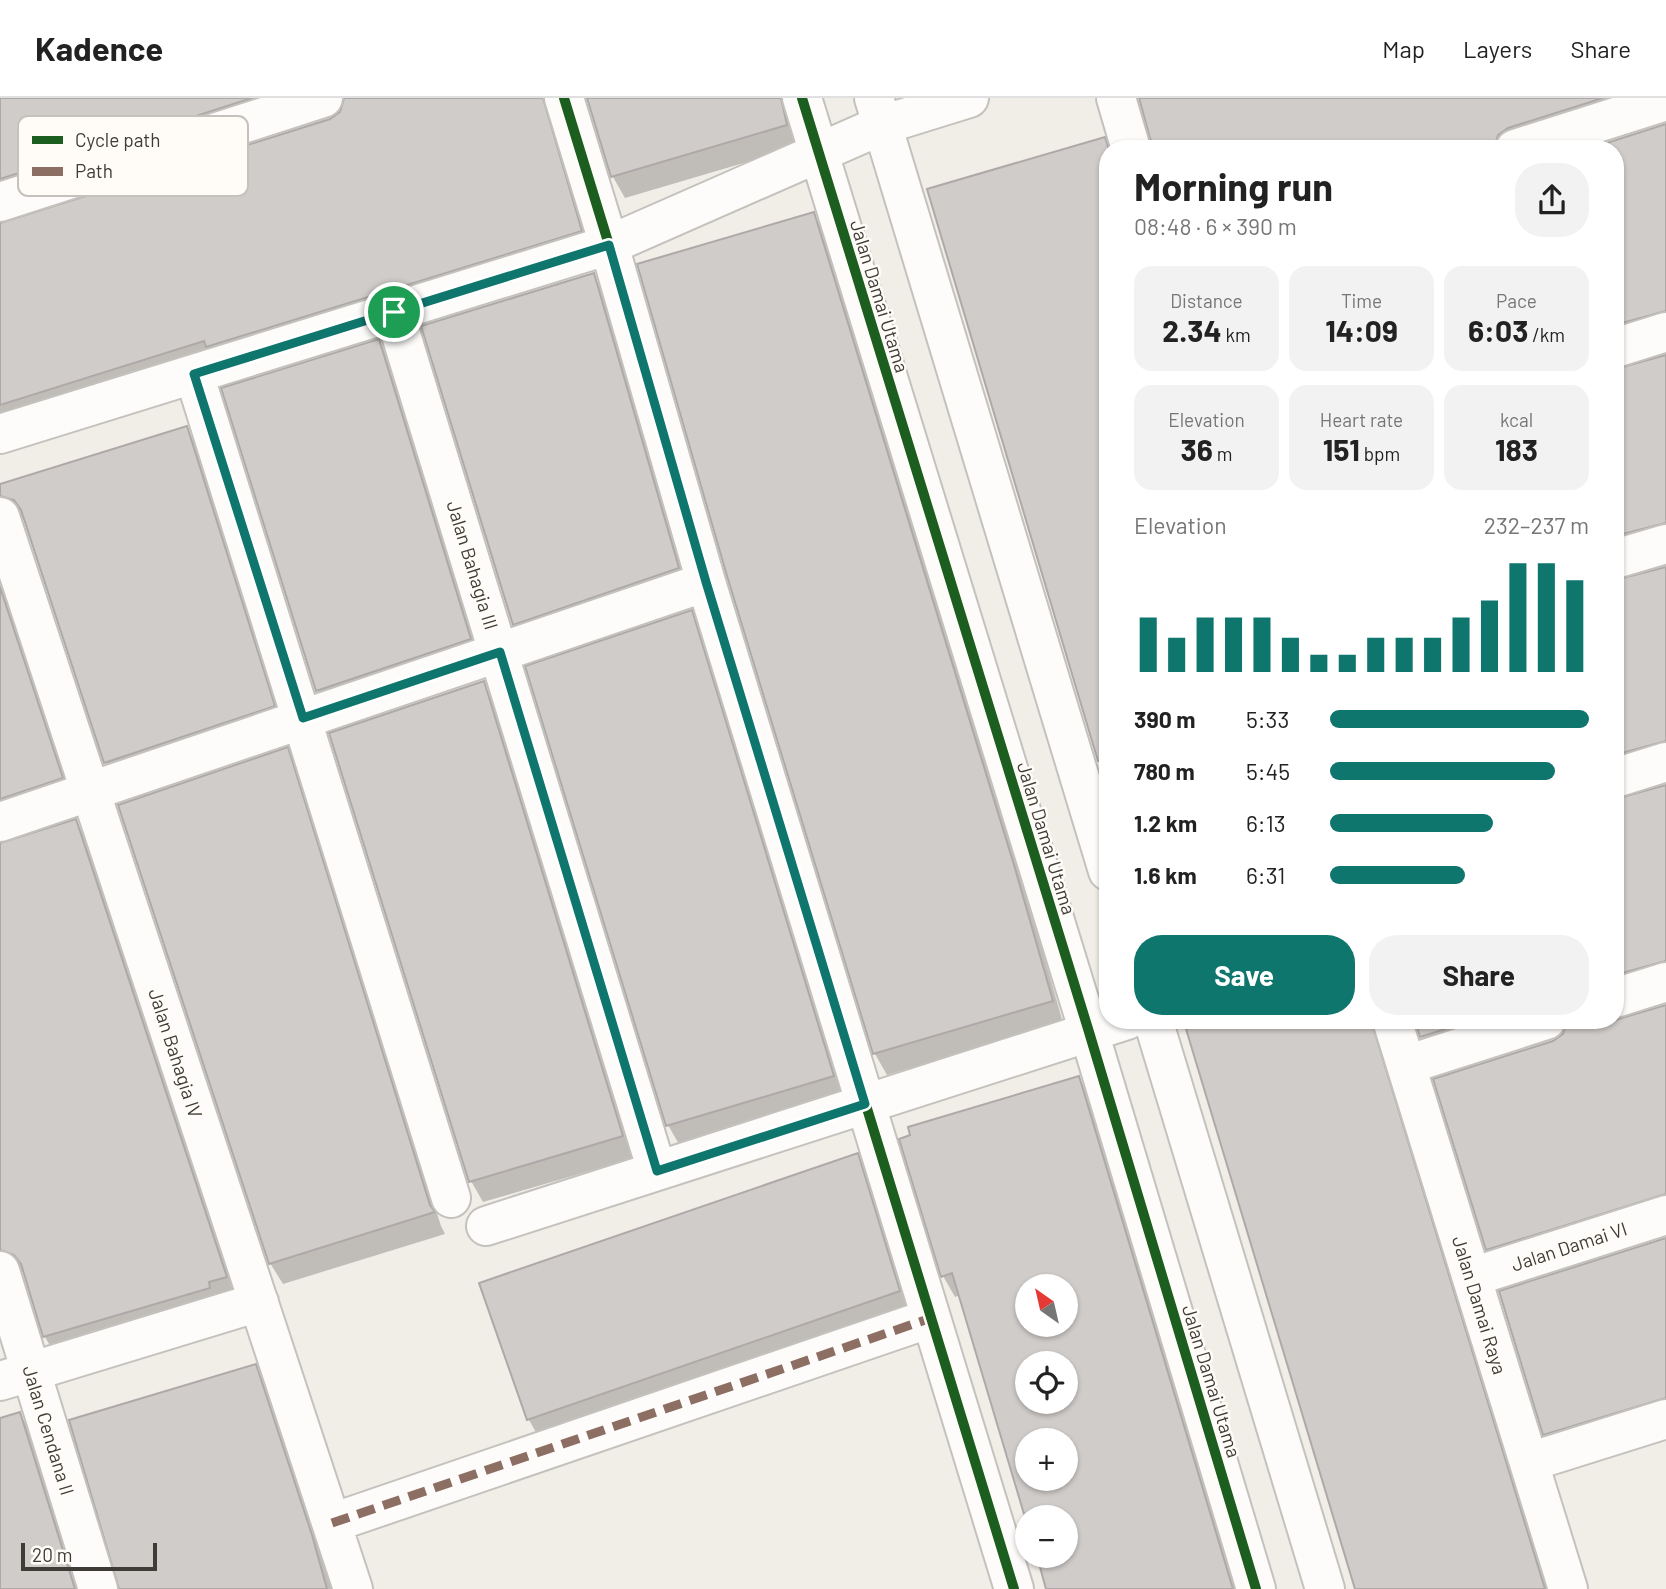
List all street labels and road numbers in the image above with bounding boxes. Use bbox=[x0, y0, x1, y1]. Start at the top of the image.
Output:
street label: Jalan Damai Utama bbox=[846, 217, 914, 375]
street label: Jalan Bahagia III bbox=[442, 498, 504, 632]
street label: Jalan Damai Utama bbox=[1013, 759, 1081, 917]
street label: Jalan Bahagia IV bbox=[144, 985, 208, 1121]
street label: Jalan Damai VI bbox=[1508, 1216, 1630, 1276]
street label: Jalan Damai Raya bbox=[1448, 1233, 1512, 1377]
street label: Jalan Damai Utama bbox=[1178, 1302, 1246, 1460]
street label: Jalan Cendana II bbox=[18, 1362, 80, 1498]

